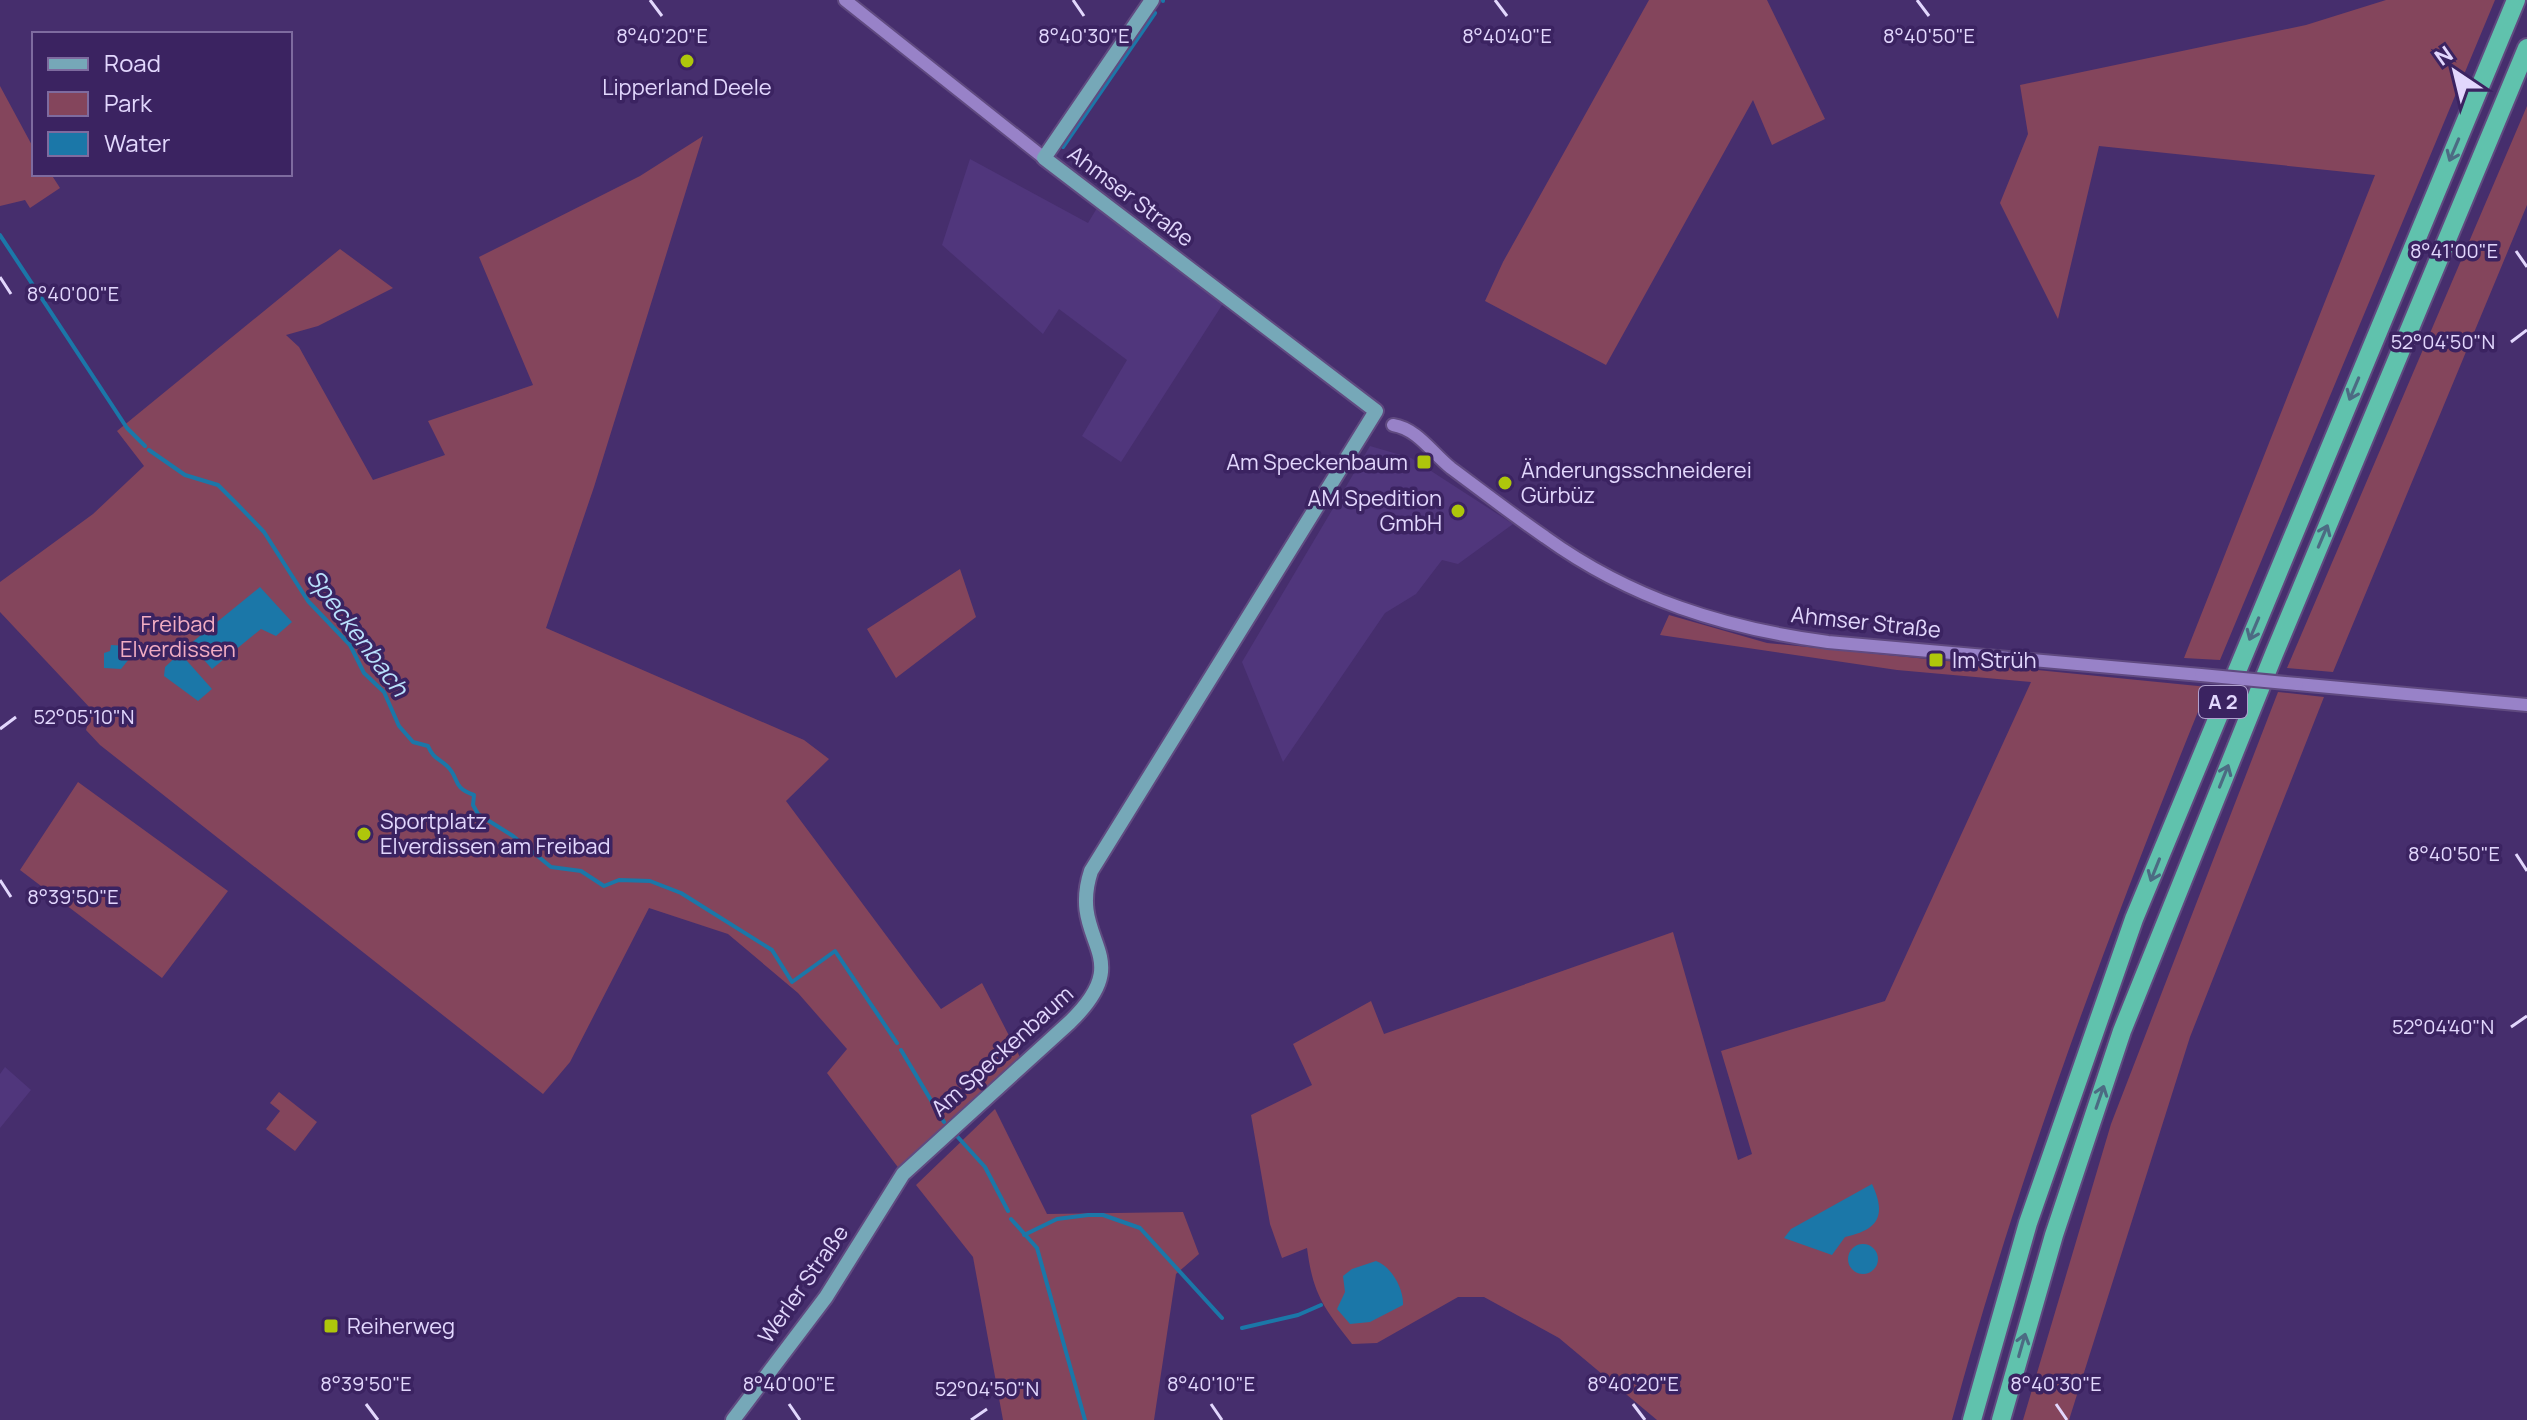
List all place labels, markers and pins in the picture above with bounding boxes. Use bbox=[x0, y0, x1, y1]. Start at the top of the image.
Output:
marker: Lipperland Deele bbox=[678, 52, 696, 70]
place label: Lipperland Deele bbox=[602, 72, 772, 102]
place label: Am Speckenbaum bbox=[1226, 447, 1408, 477]
marker: Am Speckenbaum bbox=[1415, 453, 1433, 471]
place label: Änderungsschneiderei Gürbüz bbox=[1521, 455, 1752, 510]
marker: Änderungsschneiderei Gürbüz bbox=[1496, 474, 1514, 492]
place label: AM Spedition GmbH bbox=[1308, 483, 1442, 538]
marker: AM Spedition GmbH bbox=[1449, 502, 1467, 520]
place label: Im Strüh bbox=[1952, 645, 2037, 675]
marker: Im Strüh bbox=[1927, 651, 1945, 669]
place label: Sportplatz Elverdissen am Freibad bbox=[380, 806, 611, 861]
marker: Sportplatz Elverdissen am Freibad bbox=[355, 825, 373, 843]
place label: Reiherweg bbox=[347, 1311, 455, 1341]
marker: Reiherweg bbox=[322, 1317, 340, 1335]

